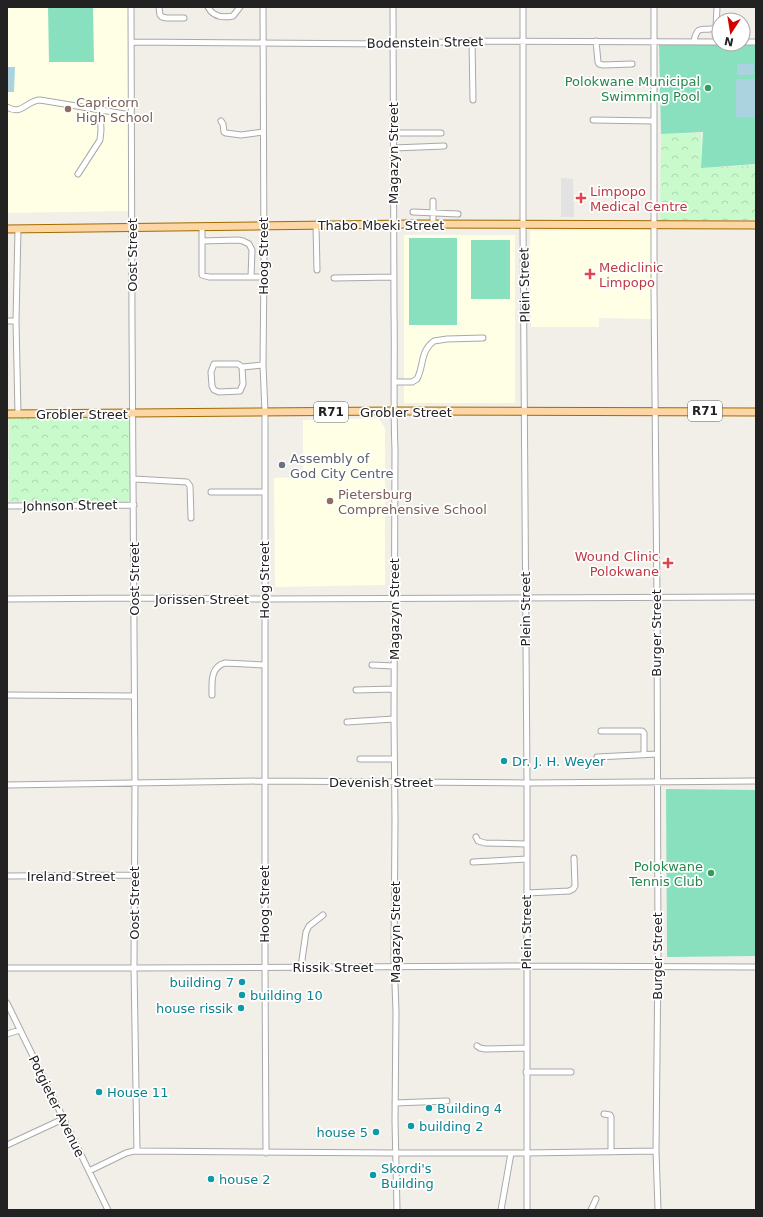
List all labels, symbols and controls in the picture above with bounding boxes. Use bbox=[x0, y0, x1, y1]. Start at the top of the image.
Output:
north arrow bbox=[711, 12, 751, 52]
street label: Bodenstein Street bbox=[367, 34, 483, 51]
text: N bbox=[723, 34, 735, 49]
place label: Polokwane Municipal Swimming Pool bbox=[565, 74, 700, 104]
marker: Polokwane Municipal Swimming Pool bbox=[703, 83, 713, 93]
place label: Capricorn High School bbox=[76, 95, 153, 125]
street label: Magazyn Street bbox=[386, 102, 401, 204]
marker: Capricorn High School bbox=[63, 104, 73, 114]
place label: Limpopo Medical Centre bbox=[590, 184, 687, 214]
marker: Limpopo Medical Centre bbox=[575, 192, 587, 204]
street label: Hoog Street bbox=[256, 217, 271, 295]
street label: Oost Street bbox=[125, 218, 140, 292]
street label: Thabo Mbeki Street bbox=[317, 218, 444, 233]
street label: Plein Street bbox=[516, 247, 533, 323]
place label: Mediclinic Limpopo bbox=[599, 260, 663, 290]
marker: Mediclinic Limpopo bbox=[584, 268, 596, 280]
road number: R71 bbox=[688, 401, 722, 421]
road number: R71 bbox=[314, 402, 348, 422]
street label: Grobler Street bbox=[360, 405, 452, 420]
street label: Grobler Street bbox=[36, 407, 128, 422]
place label: Assembly of God City Centre bbox=[290, 451, 394, 481]
marker: Assembly of God City Centre bbox=[277, 460, 287, 470]
place label: Pietersburg Comprehensive School bbox=[338, 487, 487, 517]
marker: Pietersburg Comprehensive School bbox=[325, 496, 335, 506]
street label: Johnson Street bbox=[21, 497, 118, 514]
street label: Hoog Street bbox=[257, 541, 272, 619]
street label: Oost Street bbox=[127, 542, 142, 616]
place label: Wound Clinic Polokwane bbox=[575, 549, 659, 579]
marker: Wound Clinic Polokwane bbox=[662, 557, 674, 569]
street label: Magazyn Street bbox=[387, 558, 402, 660]
street label: Plein Street bbox=[518, 572, 533, 646]
street label: Burger Street bbox=[649, 589, 664, 677]
street label: Jorissen Street bbox=[154, 592, 249, 607]
place label: Dr. J. H. Weyer bbox=[512, 754, 606, 769]
marker: Dr. J. H. Weyer bbox=[499, 756, 509, 766]
street label: Devenish Street bbox=[329, 775, 433, 790]
place label: Polokwane Tennis Club bbox=[628, 859, 703, 889]
street label: Hoog Street bbox=[257, 865, 272, 943]
street label: Oost Street bbox=[127, 866, 142, 940]
marker: Polokwane Tennis Club bbox=[706, 868, 716, 878]
street label: Ireland Street bbox=[27, 869, 115, 884]
street label: Magazyn Street bbox=[388, 881, 403, 983]
street label: Plein Street bbox=[519, 895, 534, 969]
street label: Burger Street bbox=[650, 912, 665, 1000]
street label: Rissik Street bbox=[293, 960, 373, 975]
place label: building 7 bbox=[170, 975, 234, 990]
marker: building 7 bbox=[237, 977, 247, 987]
place label: building 10 bbox=[250, 988, 323, 1003]
marker: building 10 bbox=[237, 990, 247, 1000]
place label: house rissik bbox=[156, 1001, 233, 1016]
marker: house rissik bbox=[236, 1003, 246, 1013]
street label: Potgieter Avenue bbox=[25, 1053, 88, 1159]
place label: House 11 bbox=[107, 1085, 168, 1100]
marker: House 11 bbox=[94, 1087, 104, 1097]
place label: Building 4 bbox=[437, 1101, 502, 1116]
marker: Building 4 bbox=[424, 1103, 434, 1113]
place label: building 2 bbox=[419, 1119, 483, 1134]
marker: building 2 bbox=[406, 1121, 416, 1131]
place label: house 5 bbox=[316, 1125, 368, 1140]
marker: house 5 bbox=[371, 1127, 381, 1137]
place label: Skordi's Building bbox=[381, 1161, 434, 1191]
marker: Skordi's Building bbox=[368, 1170, 378, 1180]
place label: house 2 bbox=[219, 1172, 271, 1187]
marker: house 2 bbox=[206, 1174, 216, 1184]

